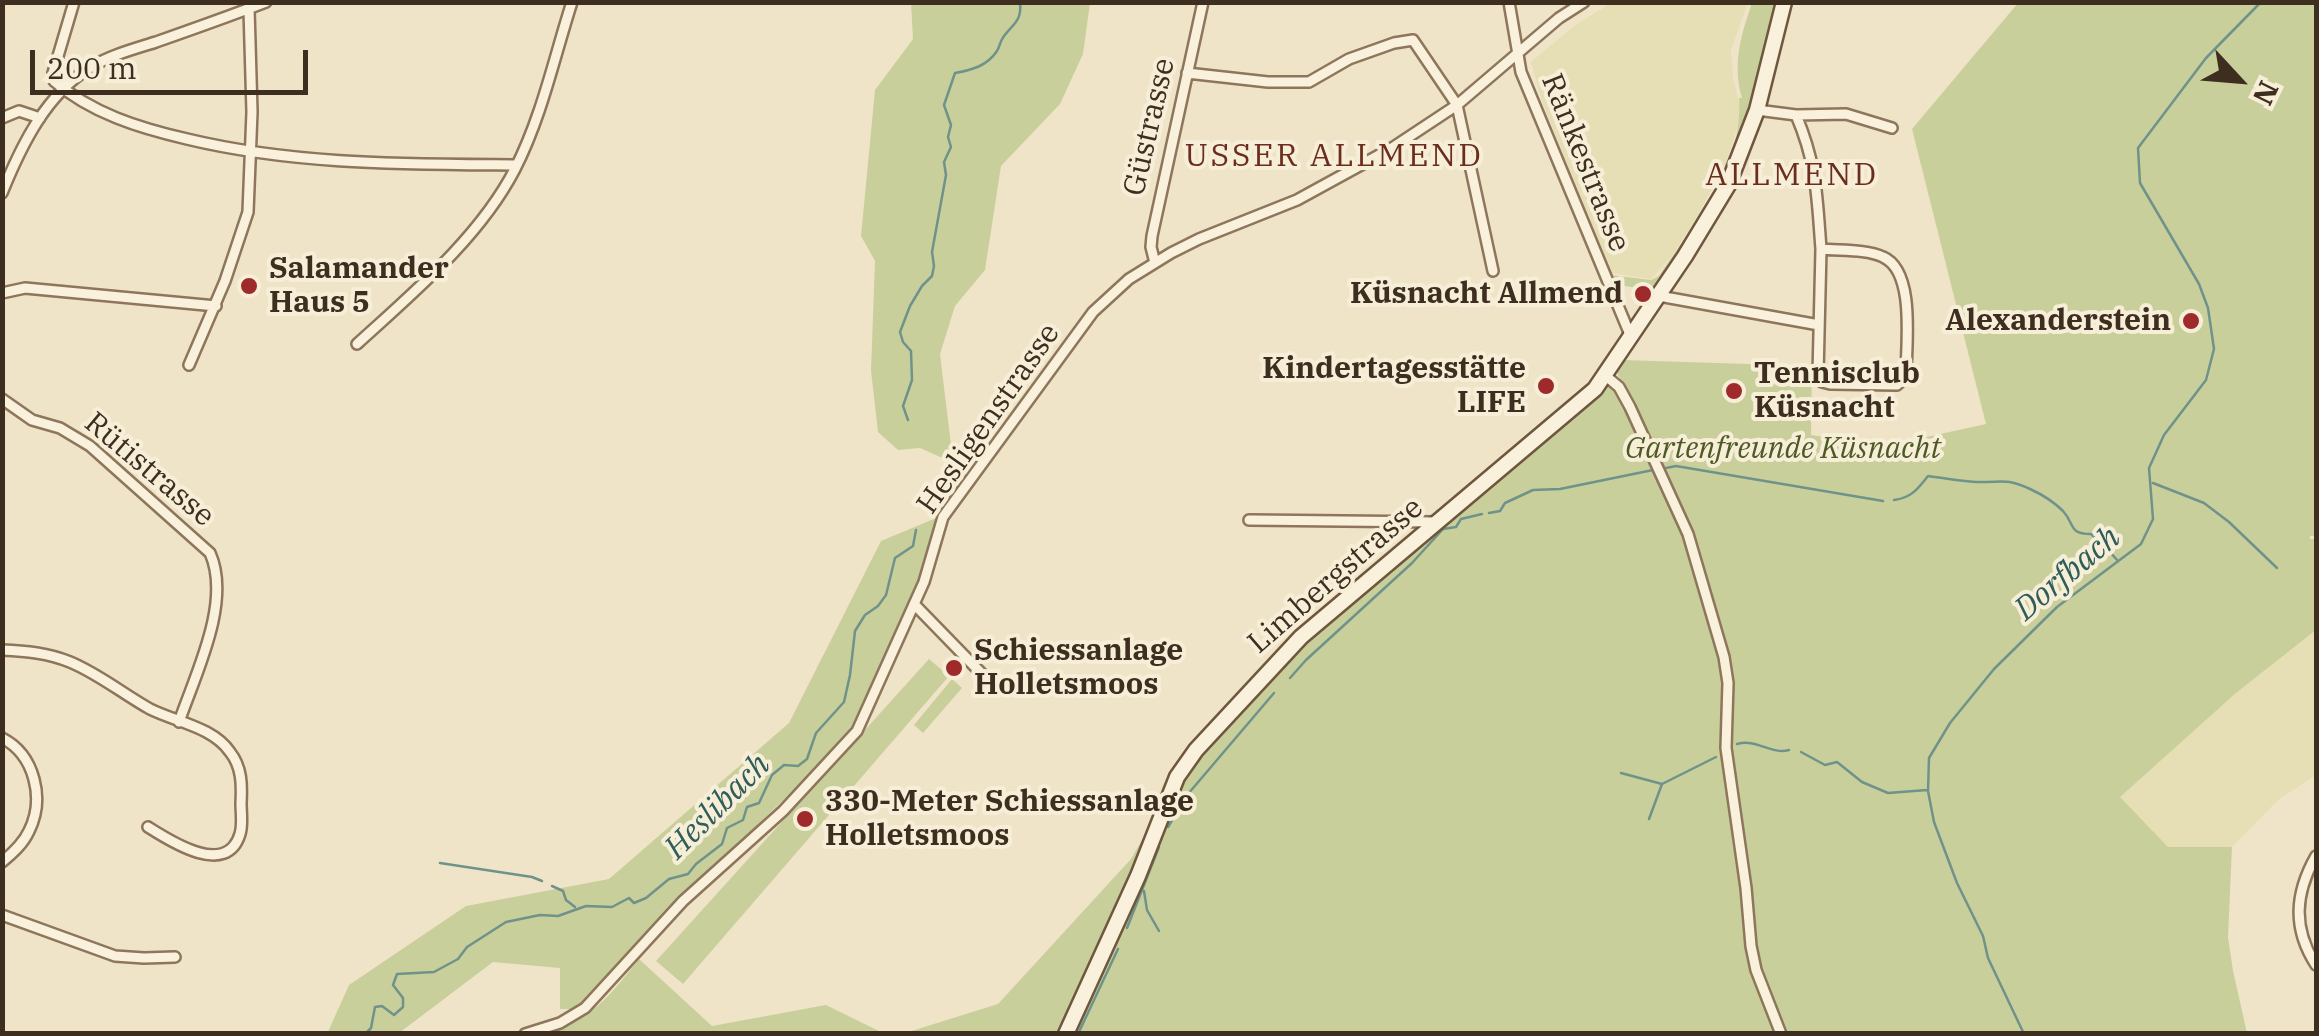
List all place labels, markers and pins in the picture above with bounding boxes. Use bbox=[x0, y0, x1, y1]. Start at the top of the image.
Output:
place label: Salamander Haus 5 bbox=[269, 251, 449, 322]
marker: Salamander Haus 5 bbox=[238, 275, 260, 297]
place label: Küsnacht Allmend bbox=[1350, 276, 1623, 312]
marker: Küsnacht Allmend bbox=[1632, 283, 1654, 305]
place label: Alexanderstein bbox=[1945, 303, 2171, 339]
marker: Alexanderstein bbox=[2180, 310, 2202, 332]
place label: Kindertagesstätte LIFE bbox=[1262, 351, 1526, 422]
place label: Tennisclub Küsnacht bbox=[1754, 356, 1920, 426]
marker: Kindertagesstätte LIFE bbox=[1535, 375, 1557, 397]
marker: Tennisclub Küsnacht bbox=[1723, 380, 1745, 402]
place label: Schiessanlage Holletsmoos bbox=[974, 633, 1183, 704]
marker: Schiessanlage Holletsmoos bbox=[943, 657, 965, 679]
place label: 330-Meter Schiessanlage Holletsmoos bbox=[825, 784, 1194, 854]
marker: 330-Meter Schiessanlage Holletsmoos bbox=[794, 808, 816, 830]

